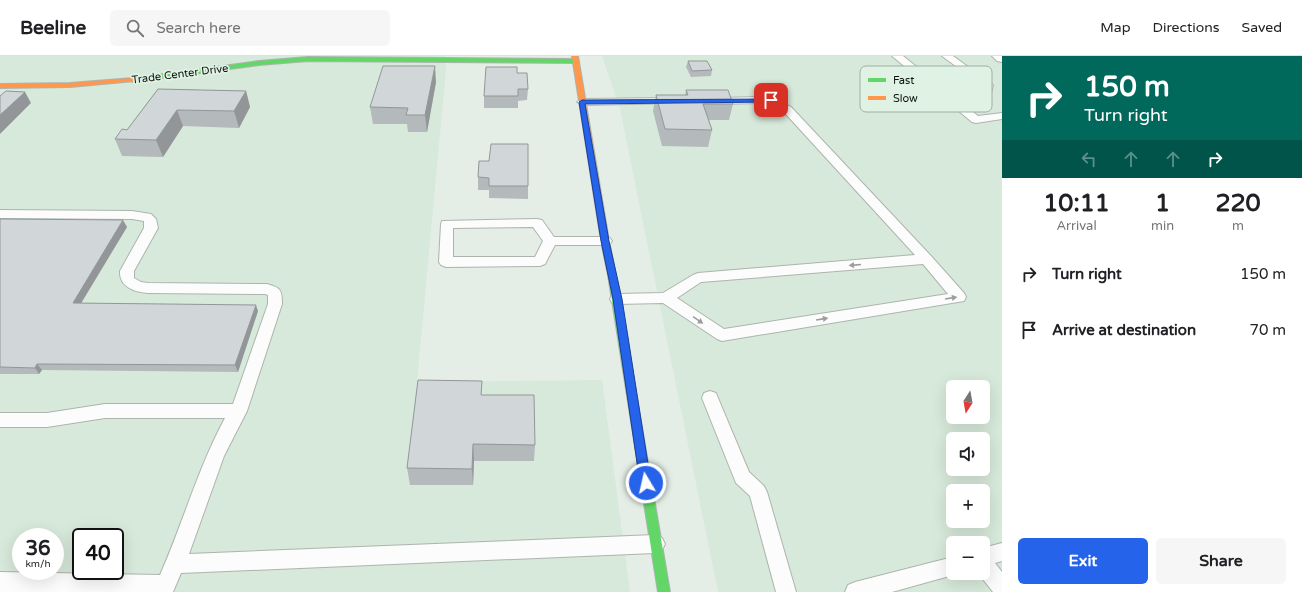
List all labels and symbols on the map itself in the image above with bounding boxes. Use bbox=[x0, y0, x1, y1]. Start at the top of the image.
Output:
street label: Trade Center Drive bbox=[131, 62, 229, 86]
legend bbox=[860, 66, 992, 112]
text: Fast bbox=[893, 74, 914, 87]
pin bbox=[754, 83, 788, 117]
text: Slow bbox=[893, 92, 918, 105]
one-way arrow bbox=[848, 262, 861, 268]
one-way arrow bbox=[944, 295, 957, 301]
one-way arrow bbox=[693, 316, 704, 323]
one-way arrow bbox=[816, 316, 828, 322]
north arrow bbox=[946, 380, 990, 424]
position arrow bbox=[625, 462, 667, 504]
speed limit sign: 40 bbox=[72, 528, 124, 580]

